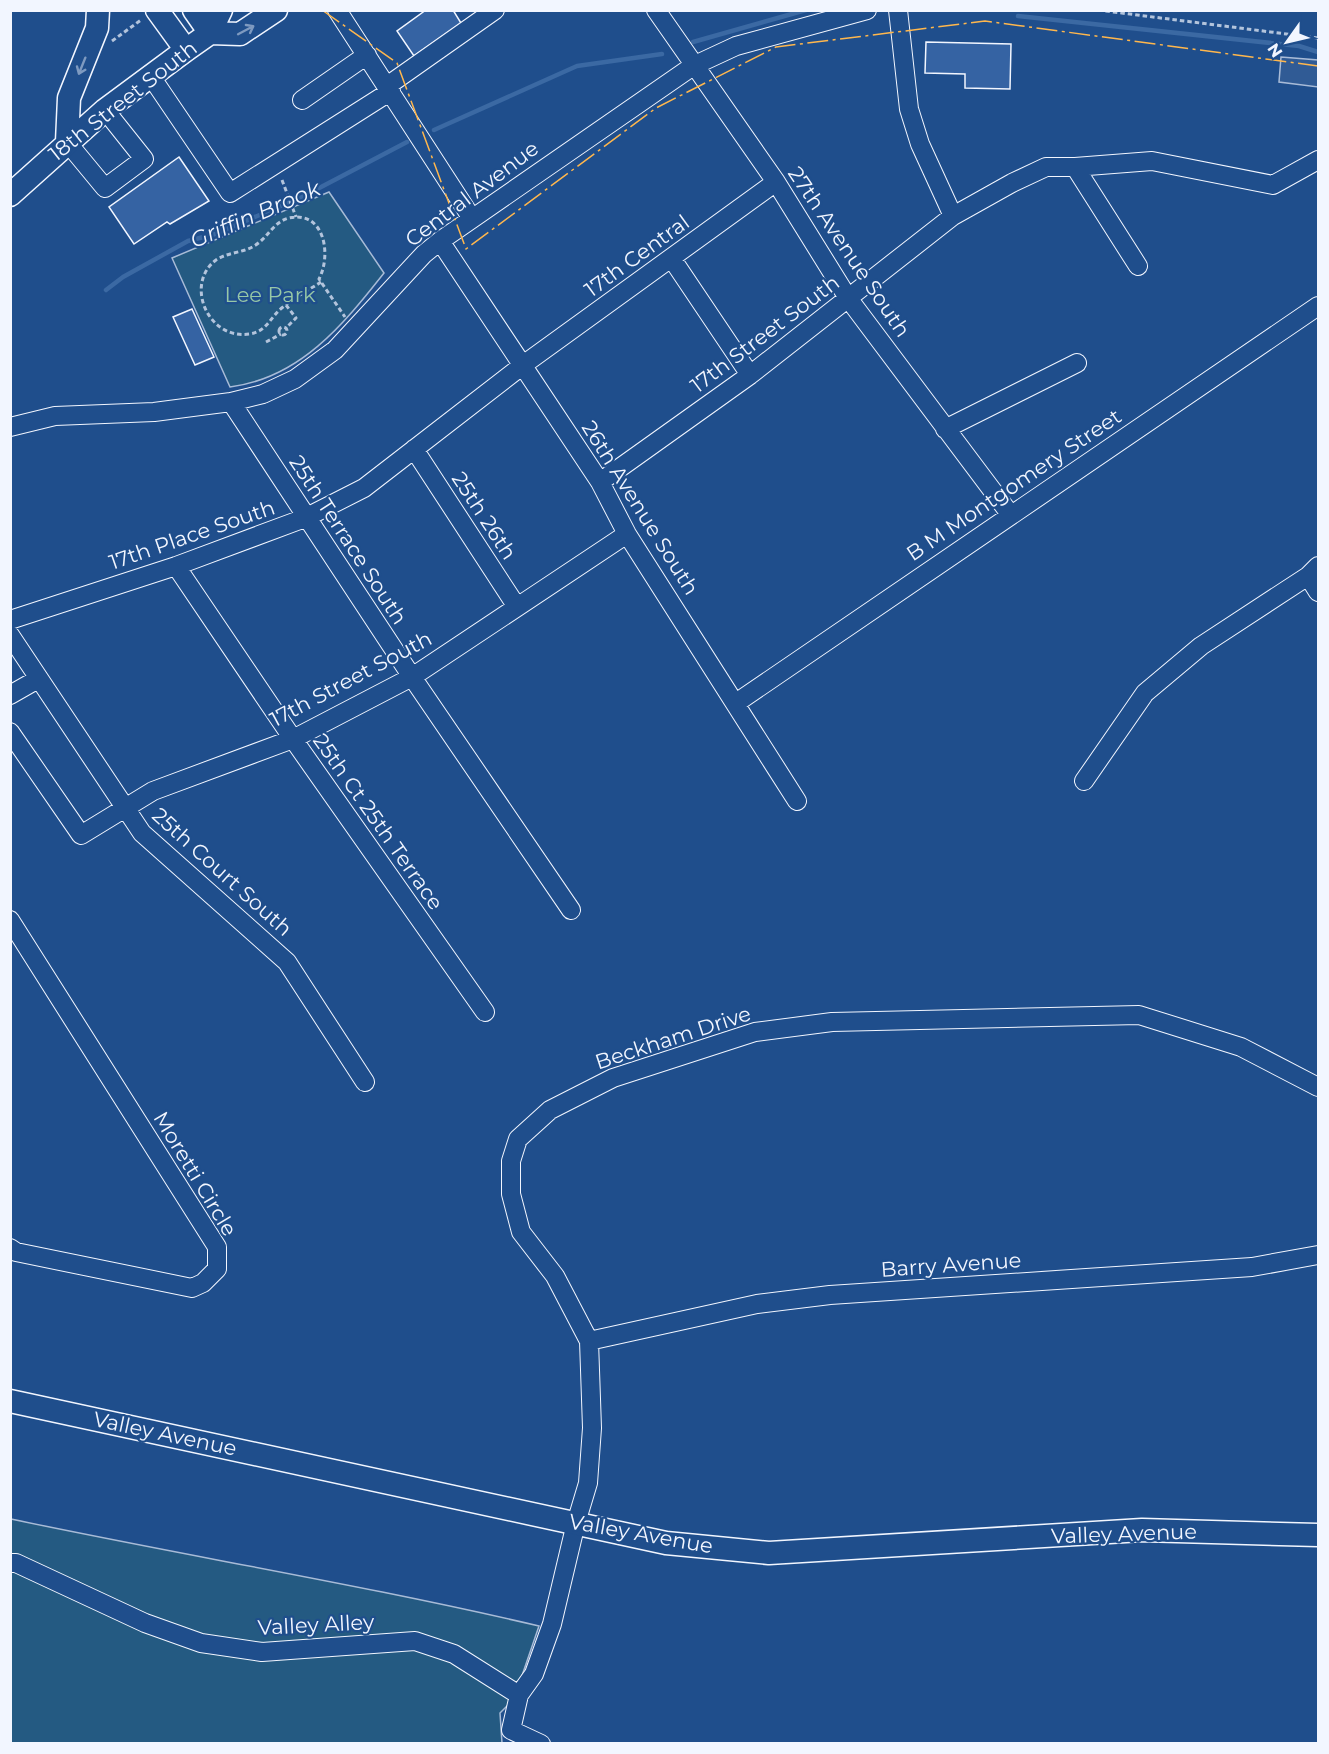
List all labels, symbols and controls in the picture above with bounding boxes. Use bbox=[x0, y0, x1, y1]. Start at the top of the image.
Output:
north arrow bbox=[1257, 12, 1317, 72]
one-way arrow bbox=[236, 23, 254, 35]
street label: 18th Street South bbox=[44, 35, 202, 166]
text: N bbox=[1263, 39, 1286, 61]
one-way arrow bbox=[76, 56, 87, 75]
street label: Central Avenue bbox=[400, 135, 543, 252]
street label: 27th Avenue South bbox=[783, 162, 916, 342]
water label: Griffin Brook bbox=[186, 175, 325, 254]
street label: 17th Central bbox=[579, 209, 694, 302]
street label: 17th Street South bbox=[685, 270, 844, 398]
park label: Lee Park bbox=[224, 282, 316, 307]
street label: B M Montgomery Street bbox=[902, 403, 1126, 566]
street label: 26th Avenue South bbox=[577, 416, 704, 599]
street label: 25th Terrace South bbox=[284, 450, 412, 629]
street label: 25th 26th bbox=[447, 467, 522, 564]
street label: 17th Place South bbox=[106, 494, 278, 575]
street label: 17th Street South bbox=[266, 625, 436, 732]
street label: 25th Ct 25th Terrace bbox=[308, 729, 449, 915]
street label: 25th Court South bbox=[147, 802, 297, 941]
street label: Beckham Drive bbox=[592, 1001, 754, 1074]
street label: Moretti Circle bbox=[148, 1107, 242, 1240]
street label: Barry Avenue bbox=[880, 1247, 1022, 1282]
street label: Valley Avenue bbox=[91, 1406, 239, 1461]
street label: Valley Avenue bbox=[567, 1509, 715, 1558]
street label: Valley Avenue bbox=[1051, 1518, 1197, 1549]
street label: Valley Alley bbox=[257, 1609, 376, 1640]

